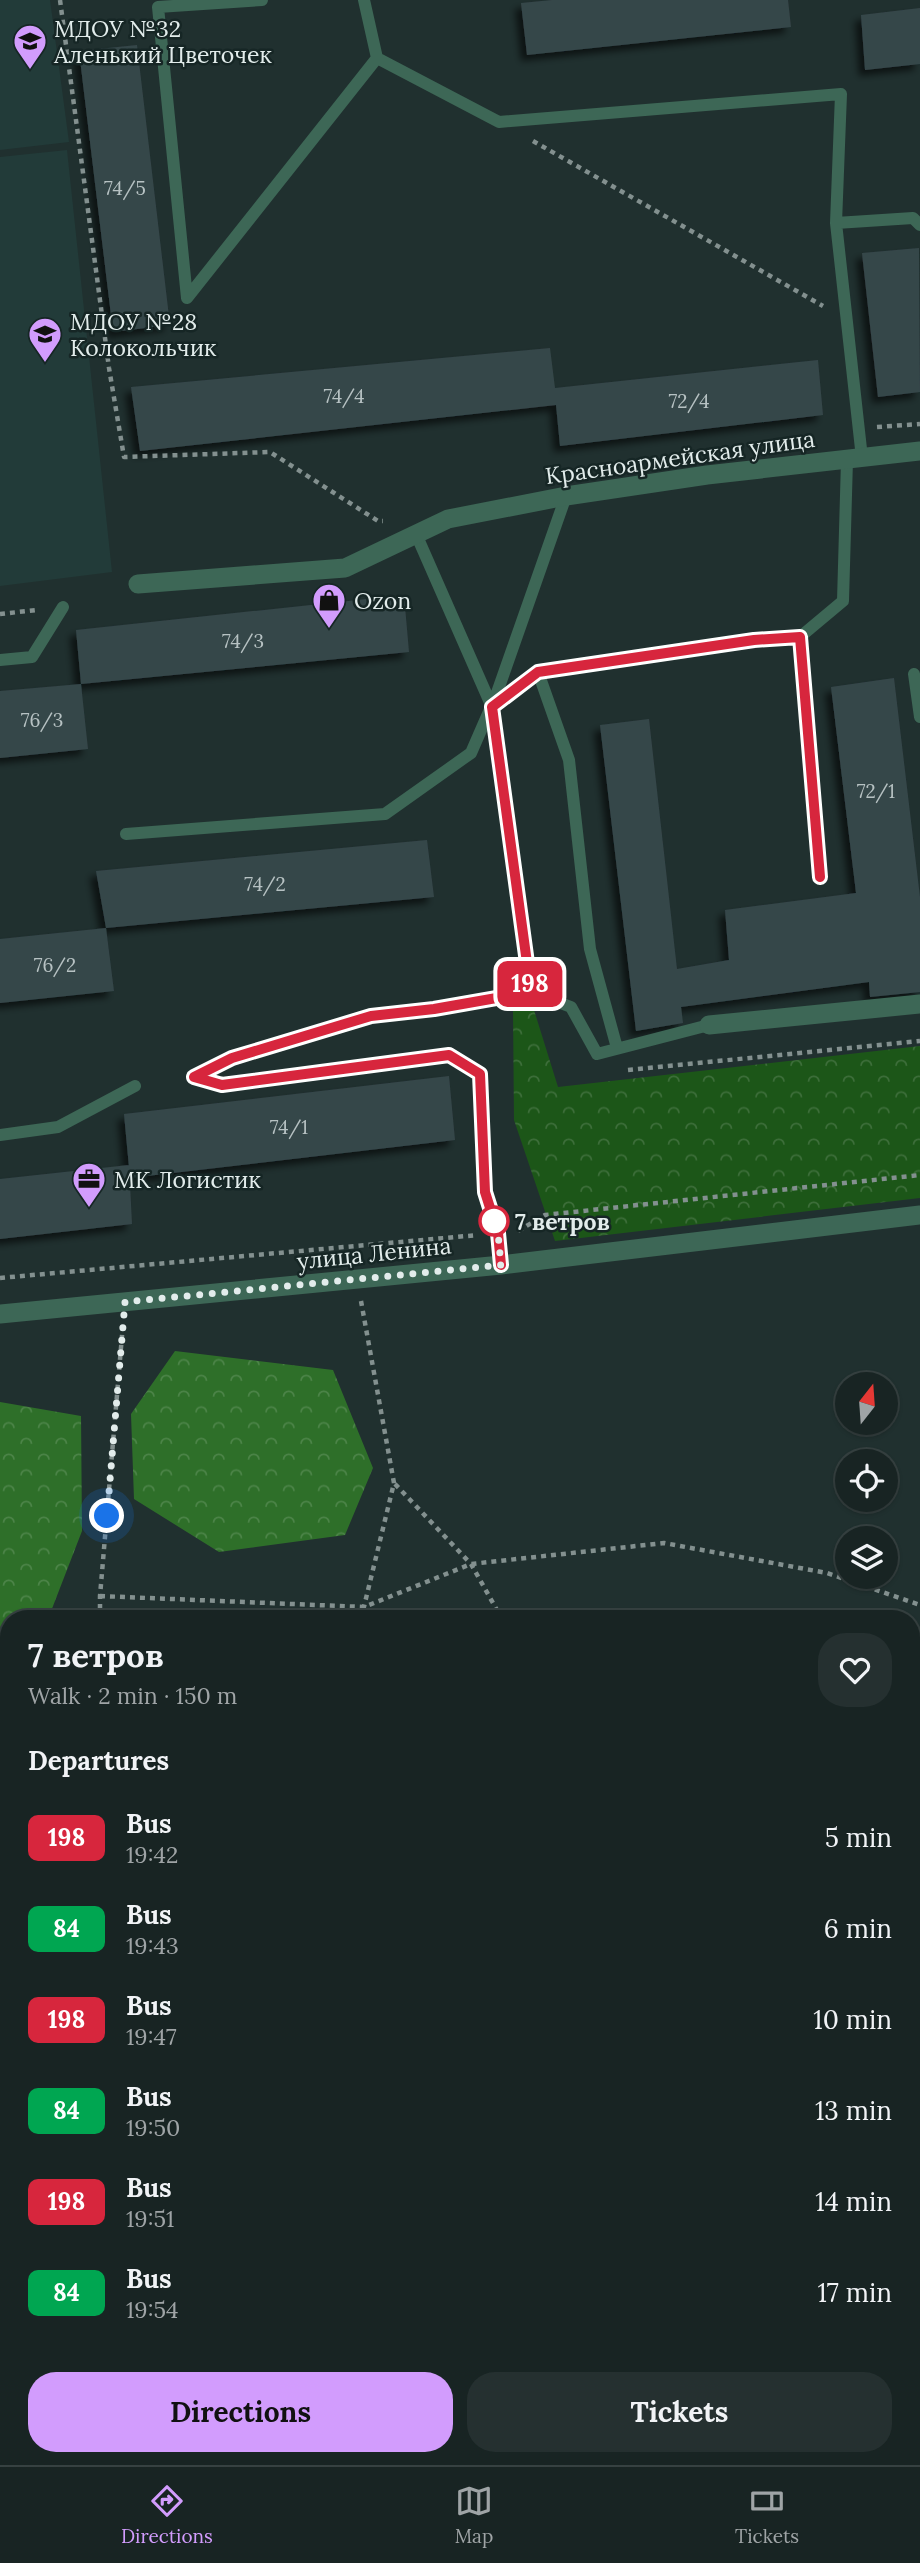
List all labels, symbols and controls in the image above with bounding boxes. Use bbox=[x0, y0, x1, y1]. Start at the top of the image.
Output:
place label: МДОУ №32 Аленький Цветочек bbox=[53, 14, 273, 69]
school or university icon: МДОУ №32 Аленький Цветочек bbox=[11, 22, 49, 71]
house number: 74/5 bbox=[104, 176, 146, 201]
place label: МДОУ №28 Колокольчик bbox=[70, 307, 217, 362]
school or university icon: МДОУ №28 Колокольчик bbox=[26, 315, 64, 364]
house number: 74/4 bbox=[324, 384, 364, 409]
house number: 72/4 bbox=[668, 389, 710, 414]
street label: Красноармейская улица bbox=[543, 424, 817, 490]
shop icon: Ozon bbox=[310, 581, 348, 630]
place label: Ozon bbox=[354, 586, 411, 615]
house number: 74/3 bbox=[222, 629, 264, 654]
house number: 76/3 bbox=[21, 708, 63, 733]
house number: 72/1 bbox=[857, 779, 895, 804]
house number: 74/2 bbox=[244, 872, 286, 897]
house number: 76/2 bbox=[34, 953, 76, 978]
line badge: 198 bbox=[490, 961, 570, 1007]
text: 198 bbox=[511, 968, 549, 999]
house number: 74/1 bbox=[270, 1115, 308, 1140]
office icon: МК Логистик bbox=[70, 1160, 108, 1209]
place label: МК Логистик bbox=[114, 1165, 261, 1194]
marker: 7 ветров bbox=[479, 1206, 509, 1236]
place label: 7 ветров bbox=[515, 1207, 610, 1236]
street label: улица Ленина bbox=[295, 1230, 453, 1276]
north arrow bbox=[835, 1372, 898, 1435]
map controls bbox=[835, 1372, 898, 1589]
button: locate bbox=[835, 1449, 898, 1512]
your location bbox=[89, 1498, 124, 1533]
button: layers bbox=[835, 1526, 898, 1589]
button: heart bbox=[818, 1633, 892, 1707]
text: 7 ветров bbox=[28, 1634, 164, 1676]
text: Walk · 2 min · 150 m bbox=[28, 1681, 237, 1710]
text: Departures bbox=[28, 1744, 169, 1777]
text: Bus bbox=[126, 1807, 172, 1840]
text: 5 min bbox=[825, 1821, 892, 1854]
text: 198 bbox=[48, 1822, 85, 1853]
text: 19:42 bbox=[126, 1840, 178, 1869]
text: Bus bbox=[126, 1898, 172, 1931]
text: 6 min bbox=[824, 1912, 892, 1945]
text: 84 bbox=[53, 1913, 80, 1944]
text: 19:43 bbox=[126, 1931, 179, 1960]
text: Bus bbox=[126, 1989, 172, 2022]
text: 10 min bbox=[813, 2003, 892, 2036]
text: 198 bbox=[48, 2004, 85, 2035]
text: 19:47 bbox=[126, 2022, 177, 2051]
text: Bus bbox=[126, 2080, 172, 2113]
text: 13 min bbox=[815, 2094, 892, 2127]
text: 84 bbox=[53, 2095, 80, 2126]
text: 19:50 bbox=[126, 2113, 180, 2142]
text: Bus bbox=[126, 2171, 172, 2204]
text: 14 min bbox=[815, 2185, 892, 2218]
text: 198 bbox=[48, 2186, 85, 2217]
text: 19:51 bbox=[126, 2204, 174, 2233]
text: Bus bbox=[126, 2262, 172, 2295]
text: 17 min bbox=[817, 2276, 892, 2309]
text: 84 bbox=[53, 2277, 80, 2308]
text: 19:54 bbox=[126, 2295, 178, 2324]
button: Directions bbox=[28, 2372, 453, 2452]
button: Tickets bbox=[467, 2372, 892, 2452]
tab: Directions bbox=[121, 2482, 213, 2548]
tab: Map bbox=[455, 2482, 493, 2548]
tab: Tickets bbox=[735, 2482, 799, 2548]

